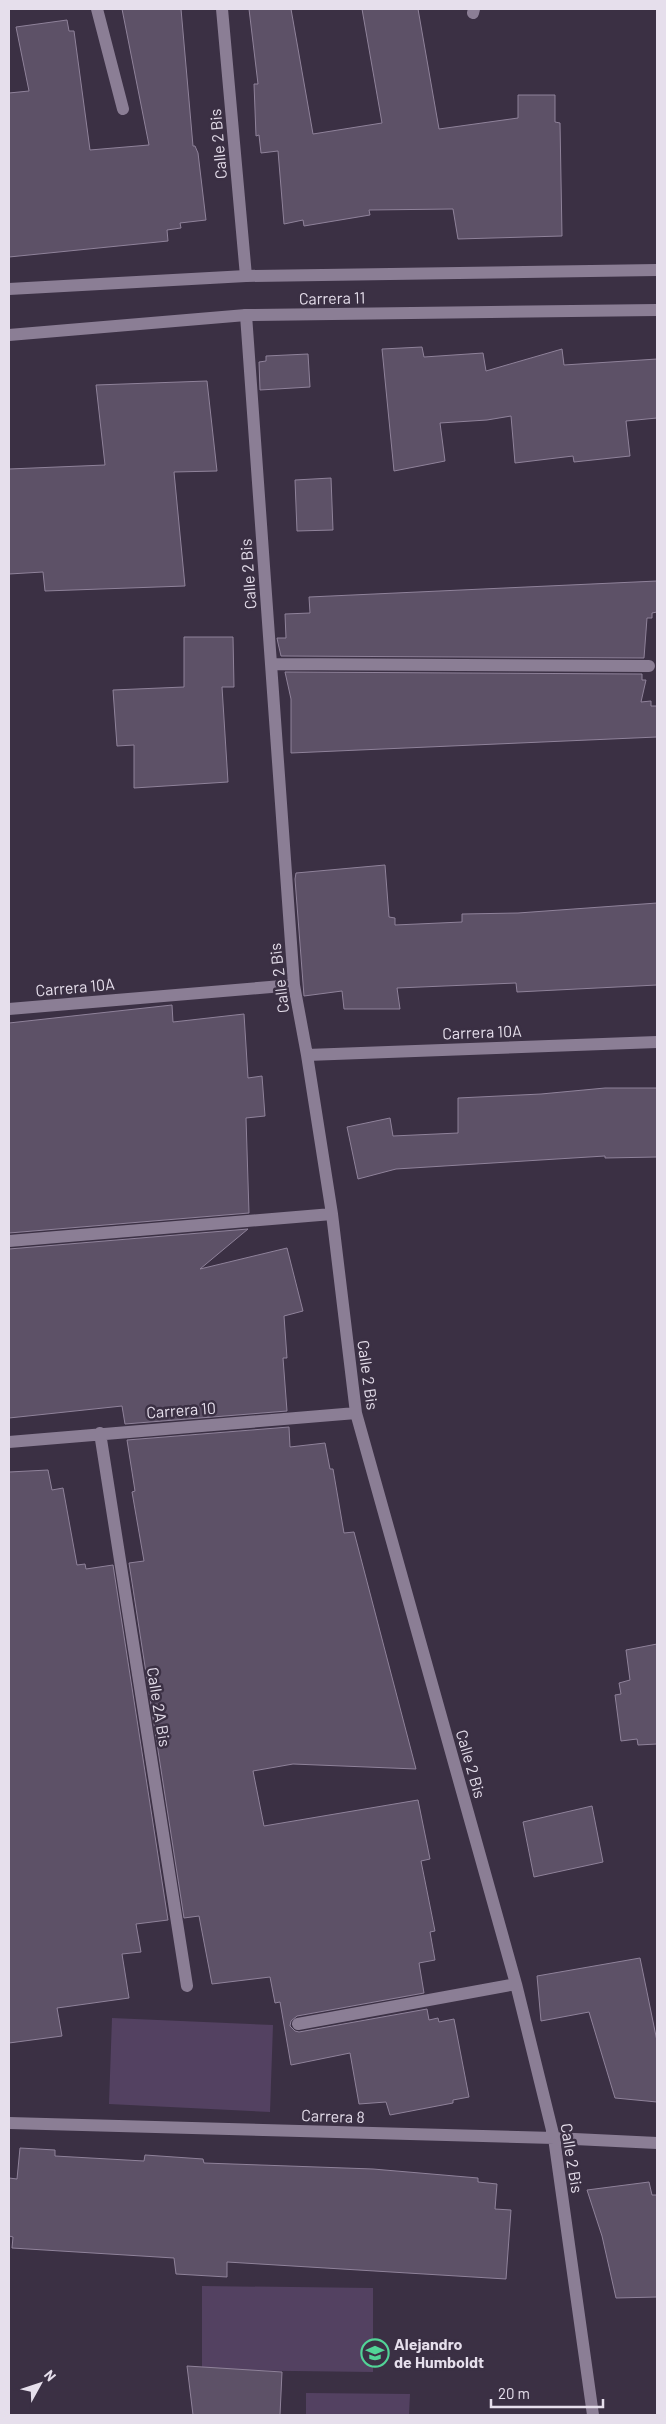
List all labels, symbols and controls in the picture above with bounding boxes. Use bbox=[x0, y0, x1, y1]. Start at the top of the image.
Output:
street label: Calle 2 Bis bbox=[205, 108, 230, 180]
street label: Carrera 11 bbox=[299, 287, 365, 308]
street label: Calle 2 Bis bbox=[236, 538, 259, 610]
street label: Calle 2 Bis bbox=[265, 942, 292, 1014]
street label: Carrera 10A bbox=[35, 974, 116, 999]
street label: Carrera 10A bbox=[442, 1021, 522, 1042]
street label: Calle 2 Bis bbox=[354, 1339, 383, 1411]
street label: Carrera 10 bbox=[146, 1398, 216, 1421]
street label: Calle 2A Bis bbox=[144, 1666, 175, 1748]
street label: Calle 2 Bis bbox=[453, 1727, 490, 1800]
street label: Carrera 8 bbox=[301, 2105, 365, 2126]
street label: Calle 2 Bis bbox=[558, 2122, 587, 2194]
place label: Alejandro de Humboldt bbox=[394, 2334, 484, 2371]
school or university icon: Alejandro de Humboldt bbox=[360, 2338, 390, 2368]
north arrow bbox=[15, 2359, 65, 2409]
text: N bbox=[41, 2366, 60, 2384]
scale bar bbox=[491, 2376, 604, 2408]
text: 20 m bbox=[498, 2384, 530, 2402]

